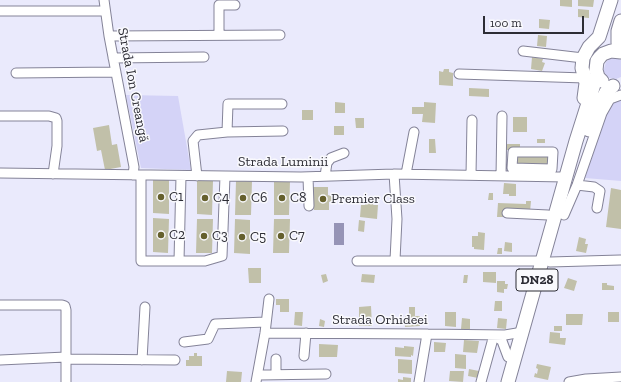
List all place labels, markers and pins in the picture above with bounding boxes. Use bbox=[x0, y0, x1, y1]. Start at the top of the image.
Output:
place label: C1 bbox=[169, 189, 183, 205]
place label: C4 bbox=[213, 190, 230, 206]
place label: C6 bbox=[251, 190, 267, 206]
place label: C8 bbox=[290, 190, 307, 206]
place label: Premier Class bbox=[331, 191, 415, 207]
marker: C1 bbox=[156, 192, 166, 202]
marker: C4 bbox=[200, 193, 210, 203]
marker: C6 bbox=[238, 193, 248, 203]
marker: C8 bbox=[277, 193, 287, 203]
marker: Premier Class bbox=[318, 194, 328, 204]
place label: C2 bbox=[169, 227, 185, 243]
place label: C3 bbox=[212, 228, 228, 244]
place label: C7 bbox=[289, 228, 305, 244]
place label: C5 bbox=[250, 229, 266, 245]
marker: C2 bbox=[156, 230, 166, 240]
marker: C3 bbox=[199, 231, 209, 241]
marker: C7 bbox=[276, 231, 286, 241]
marker: C5 bbox=[237, 232, 247, 242]

